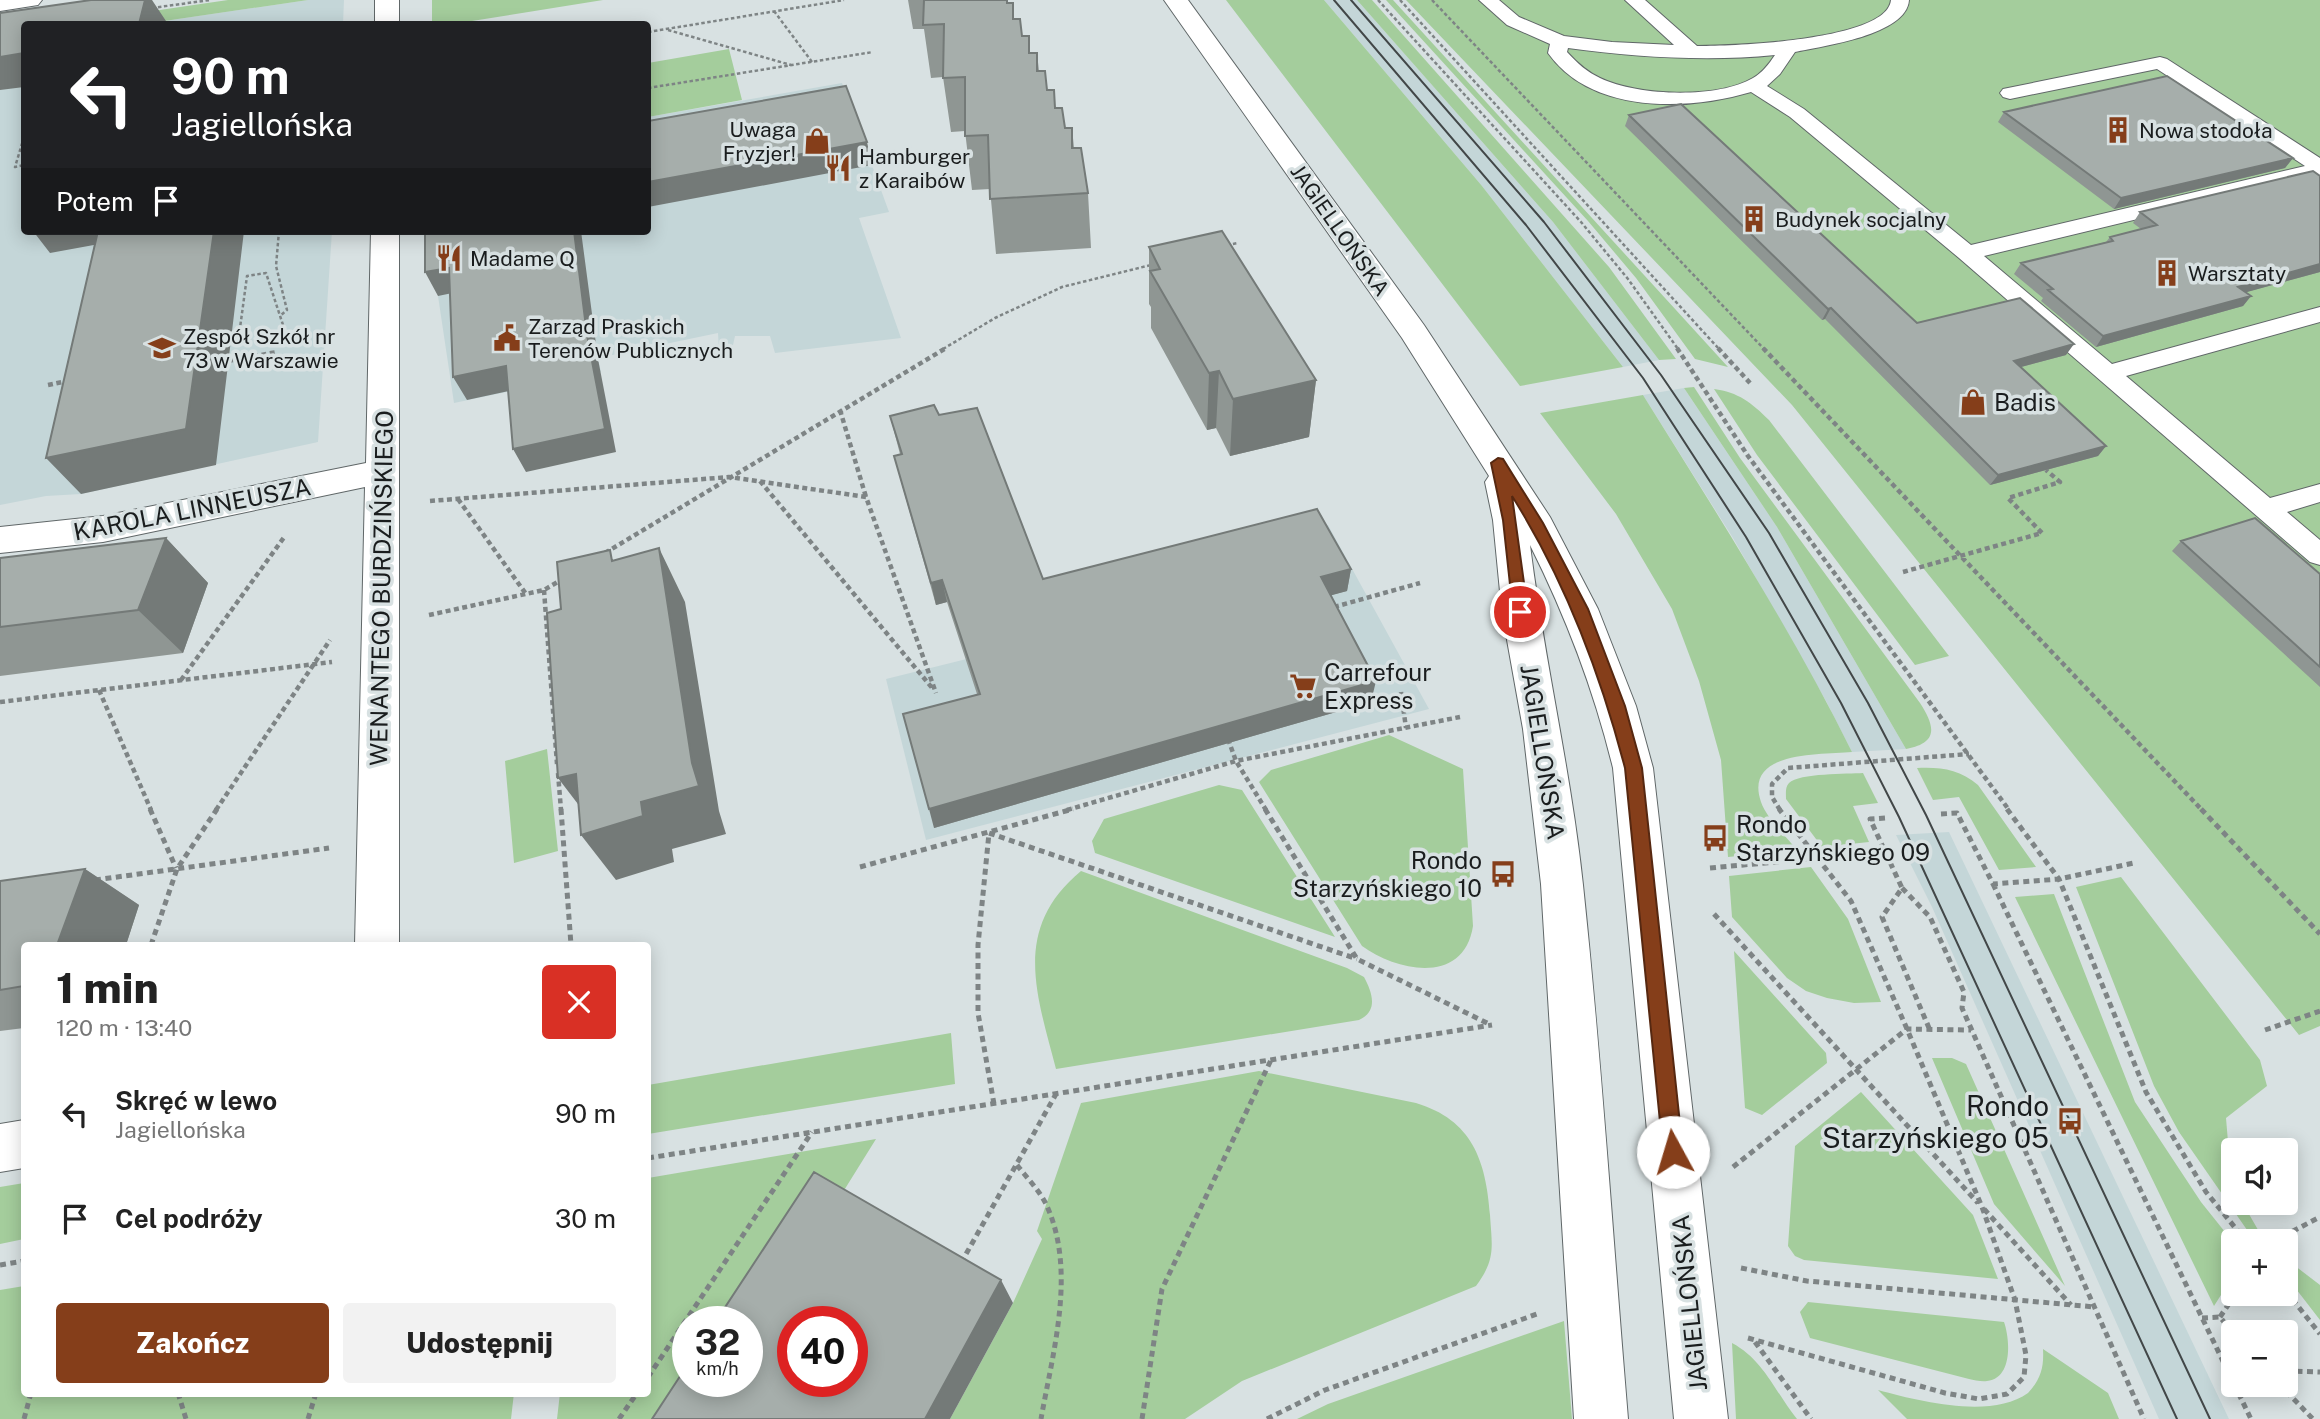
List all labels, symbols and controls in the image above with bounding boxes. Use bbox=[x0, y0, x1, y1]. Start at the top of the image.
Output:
text: 90 m bbox=[171, 47, 290, 105]
icon: left bbox=[56, 49, 147, 140]
text: Jagiellońska bbox=[171, 106, 353, 143]
building icon: Nowa stodoła bbox=[2103, 115, 2133, 145]
place label: Uwaga Fryzjer! bbox=[723, 117, 796, 166]
place label: Nowa stodoła bbox=[2139, 118, 2273, 143]
shop icon: Uwaga Fryzjer! bbox=[802, 126, 832, 156]
place label: Hamburger z Karaibów bbox=[859, 144, 970, 193]
restaurant icon: Hamburger z Karaibów bbox=[823, 153, 853, 183]
street label: JAGIELLOŃSKA bbox=[1285, 159, 1395, 301]
icon: arrive bbox=[147, 182, 185, 220]
text: Potem bbox=[56, 186, 133, 217]
building icon: Budynek socjalny bbox=[1739, 204, 1769, 234]
place label: Budynek socjalny bbox=[1775, 207, 1946, 232]
restaurant icon: Madame Q bbox=[434, 243, 464, 273]
place label: Madame Q bbox=[470, 246, 575, 271]
building icon: Warsztaty bbox=[2152, 258, 2182, 288]
place label: Warsztaty bbox=[2188, 261, 2286, 286]
place label: Zarząd Praskich Terenów Publicznych bbox=[528, 314, 733, 363]
public building icon: Zarząd Praskich Terenów Publicznych bbox=[492, 323, 522, 353]
place label: Zespół Szkół nr 73 w Warszawie bbox=[183, 324, 339, 373]
school or university icon: Zespół Szkół nr 73 w Warszawie bbox=[147, 333, 177, 363]
shop icon: Badis bbox=[1958, 387, 1988, 417]
place label: Badis bbox=[1994, 388, 2056, 416]
street label: WENANTEGO BURDZIŃSKIEGO bbox=[364, 410, 398, 766]
street label: KAROLA LINNEUSZA bbox=[71, 472, 313, 546]
pin bbox=[1490, 582, 1550, 642]
icon: arrive bbox=[1501, 593, 1539, 631]
place label: Carrefour Express bbox=[1324, 658, 1432, 714]
street label: JAGIELLOŃSKA bbox=[1515, 662, 1571, 842]
supermarket icon: Carrefour Express bbox=[1288, 671, 1318, 701]
place label: Rondo Starzyńskiego 09 bbox=[1736, 810, 1930, 866]
bus stop icon: Rondo Starzyńskiego 09 bbox=[1700, 823, 1730, 853]
place label: Rondo Starzyńskiego 10 bbox=[1293, 846, 1482, 902]
bus stop icon: Rondo Starzyńskiego 10 bbox=[1488, 859, 1518, 889]
text: 1 min bbox=[56, 963, 159, 1012]
button: close bbox=[542, 965, 616, 1039]
text: 120 m · 13:40 bbox=[56, 1014, 192, 1041]
text: Skręć w lewo bbox=[115, 1085, 277, 1116]
place label: Rondo Starzyńskiego 05 bbox=[1822, 1089, 2049, 1154]
icon: left bbox=[56, 1095, 94, 1133]
text: 90 m bbox=[555, 1098, 616, 1129]
bus stop icon: Rondo Starzyńskiego 05 bbox=[2055, 1106, 2085, 1136]
position arrow bbox=[1636, 1115, 1710, 1189]
text: Jagiellońska bbox=[115, 1116, 246, 1143]
map controls bbox=[2221, 1138, 2298, 1397]
button: sound bbox=[2221, 1138, 2298, 1215]
icon: arrive bbox=[56, 1200, 94, 1238]
text: Cel podróży bbox=[115, 1203, 263, 1234]
text: 30 m bbox=[555, 1203, 616, 1234]
street label: JAGIELLOŃSKA bbox=[1666, 1214, 1712, 1392]
button: + bbox=[2221, 1229, 2298, 1306]
button: Zakończ bbox=[56, 1303, 329, 1383]
button: Udostępnij bbox=[343, 1303, 616, 1383]
speed limit sign: 40 bbox=[777, 1306, 868, 1397]
button: − bbox=[2221, 1320, 2298, 1397]
text: 32 bbox=[695, 1322, 740, 1363]
text: km/h bbox=[696, 1358, 739, 1379]

